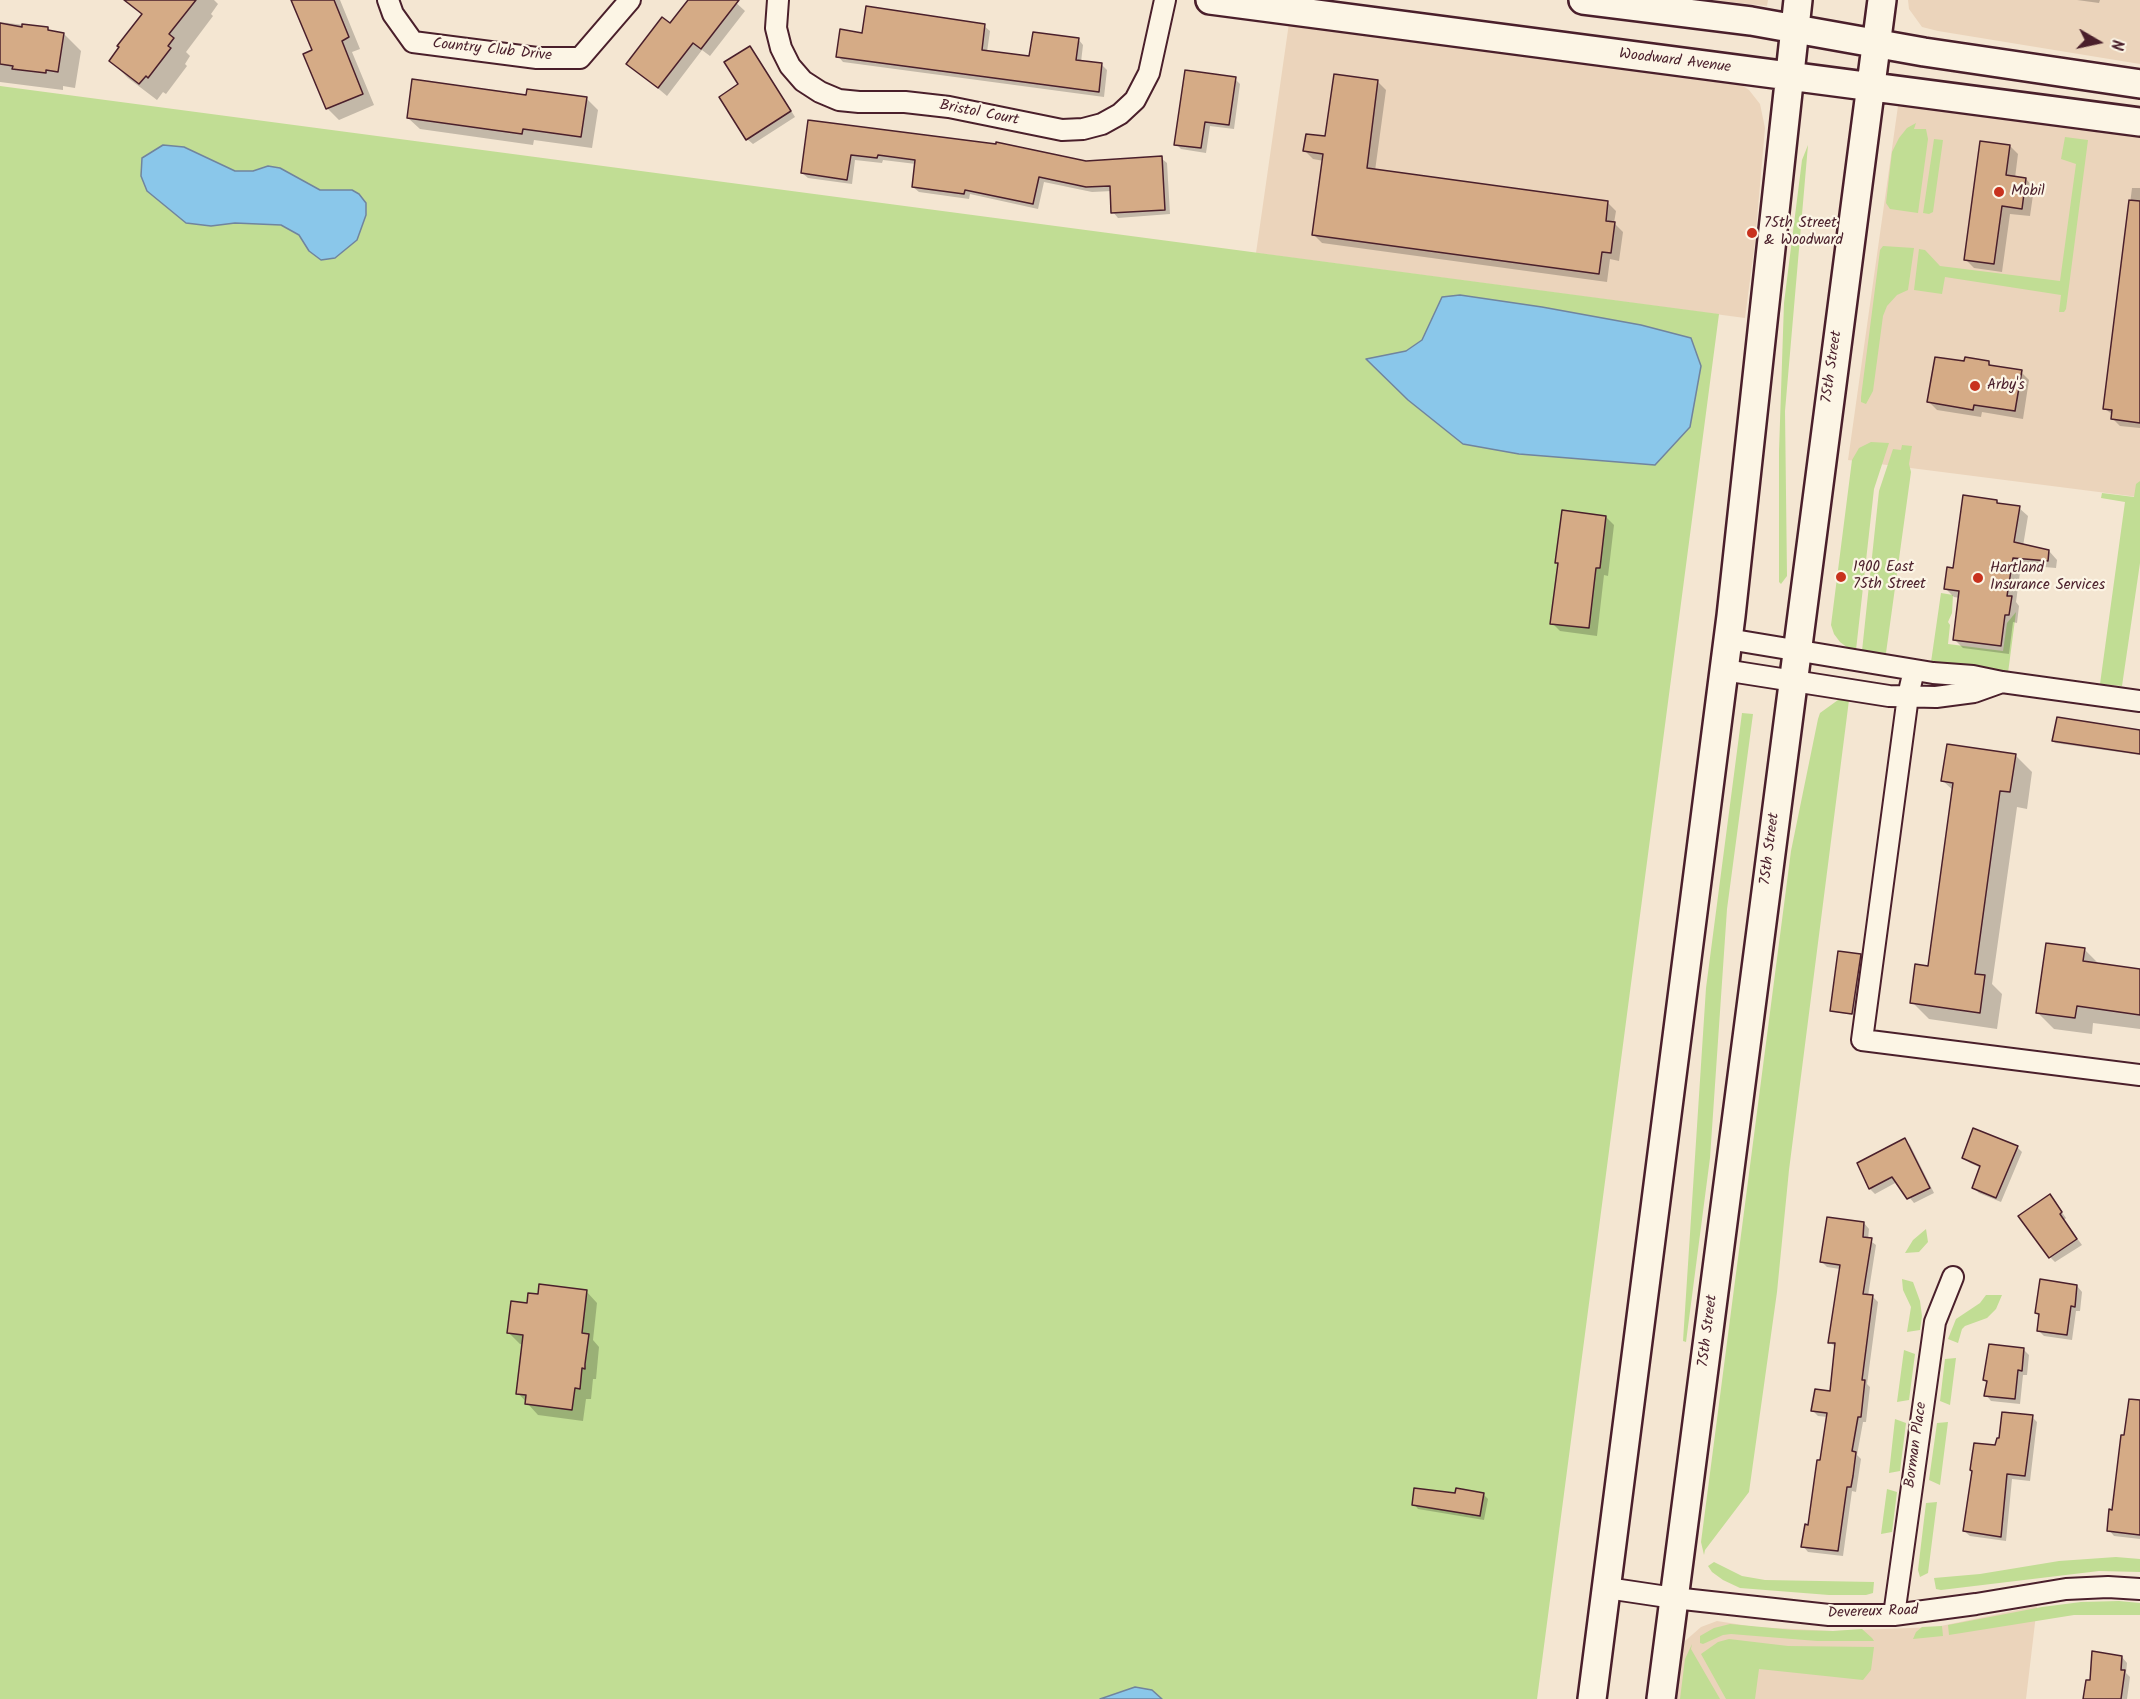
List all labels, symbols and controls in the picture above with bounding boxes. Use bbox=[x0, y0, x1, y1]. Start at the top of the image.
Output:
north arrow bbox=[2068, 12, 2128, 72]
street label: Country Club Drive bbox=[431, 36, 553, 66]
text: N bbox=[2103, 38, 2129, 52]
street label: Woodward Avenue bbox=[1618, 46, 1732, 78]
street label: Bristol Court bbox=[938, 97, 1020, 131]
place label: Mobil bbox=[2011, 183, 2045, 201]
marker: Mobil bbox=[1992, 185, 2006, 199]
place label: 75th Street & Woodward bbox=[1764, 215, 1843, 250]
marker: 75th Street & Woodward bbox=[1745, 226, 1759, 240]
street label: 75th Street bbox=[1819, 330, 1847, 404]
place label: Arby's bbox=[1987, 377, 2025, 395]
marker: Arby's bbox=[1968, 379, 1982, 393]
place label: 1900 East 75th Street bbox=[1853, 559, 1926, 594]
place label: Hartland Insurance Services bbox=[1990, 560, 2105, 595]
marker: 1900 East 75th Street bbox=[1834, 570, 1848, 584]
marker: Hartland Insurance Services bbox=[1971, 571, 1985, 585]
street label: 75th Street bbox=[1758, 812, 1784, 886]
street label: 75th Street bbox=[1696, 1294, 1722, 1368]
street label: Borman Place bbox=[1902, 1401, 1932, 1489]
street label: Devereux Road bbox=[1827, 1602, 1919, 1624]

